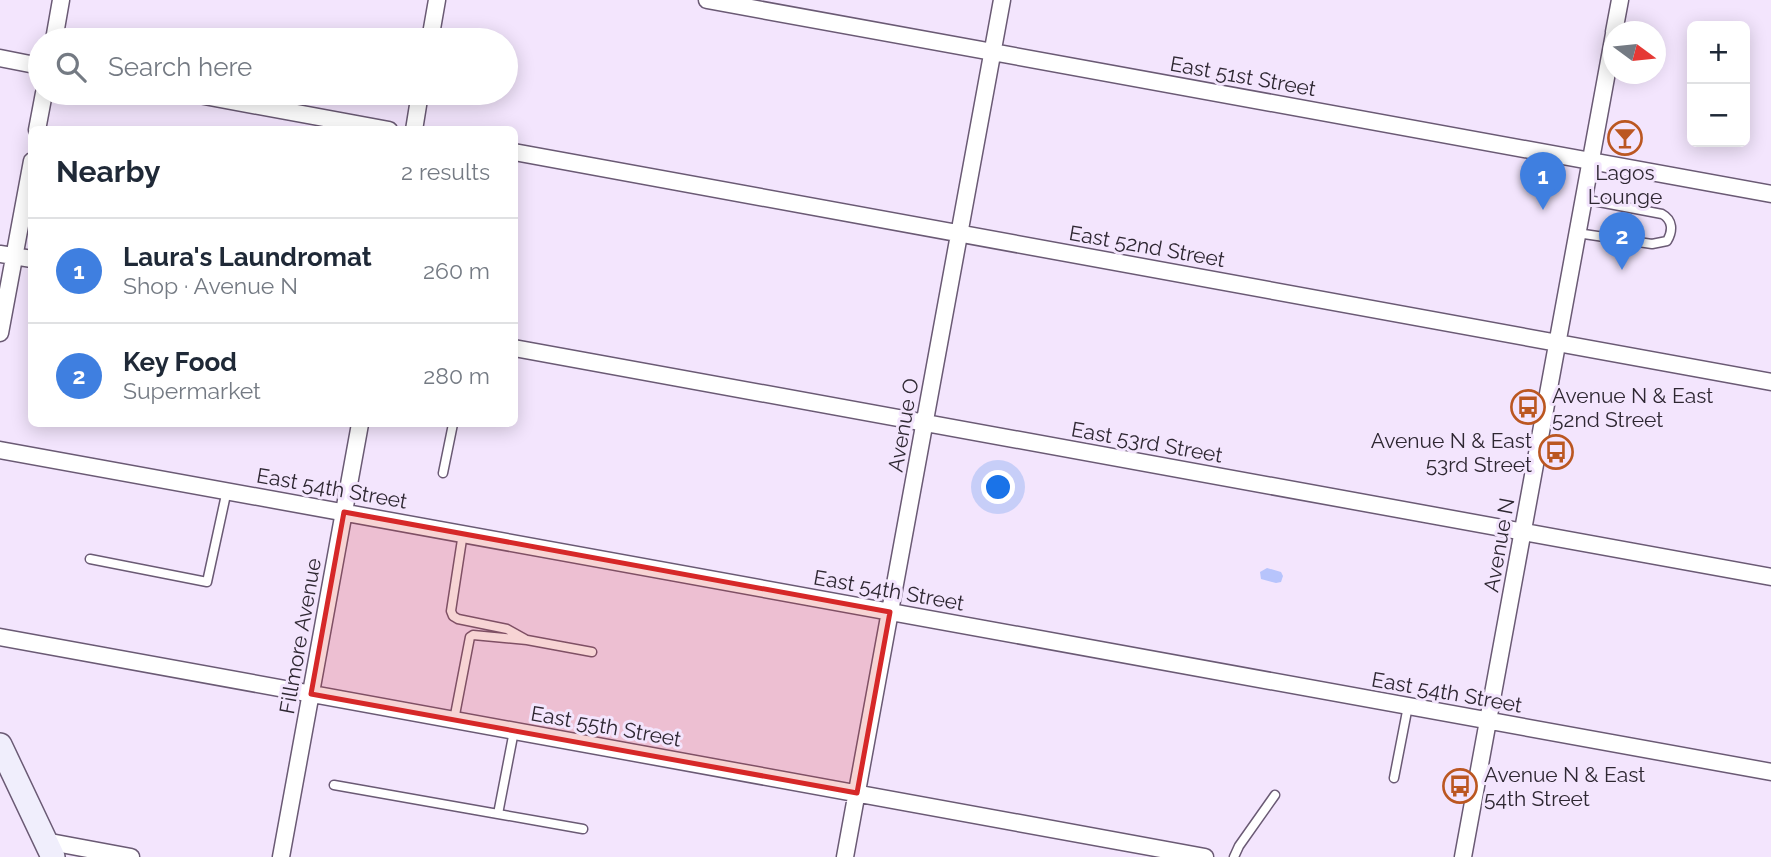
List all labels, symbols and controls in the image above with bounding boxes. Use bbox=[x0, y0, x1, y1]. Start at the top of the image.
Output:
north arrow bbox=[1603, 21, 1666, 84]
map controls bbox=[1687, 21, 1750, 147]
button: + bbox=[1687, 21, 1750, 84]
search box bbox=[28, 28, 518, 105]
icon: search bbox=[52, 48, 90, 86]
street label: East 51st Street bbox=[1168, 51, 1318, 101]
text: Search here bbox=[108, 52, 252, 82]
button: − bbox=[1687, 84, 1750, 147]
bar icon: Lagos Lounge bbox=[1606, 119, 1644, 157]
pin: 1 bbox=[1520, 152, 1566, 210]
text: Nearby bbox=[56, 154, 160, 189]
text: 2 results bbox=[401, 158, 490, 185]
place label: Lagos Lounge bbox=[1588, 160, 1662, 209]
pin: 2 bbox=[1599, 212, 1645, 270]
street label: East 52nd Street bbox=[1067, 220, 1227, 272]
text: Laura's Laundromat bbox=[123, 242, 372, 272]
text: 1 bbox=[73, 257, 85, 284]
text: 260 m bbox=[423, 257, 490, 284]
text: Shop · Avenue N bbox=[123, 272, 298, 299]
text: Key Food bbox=[123, 347, 237, 377]
text: 2 bbox=[73, 362, 85, 389]
text: 280 m bbox=[423, 362, 490, 389]
street label: Avenue O bbox=[882, 376, 924, 474]
text: Supermarket bbox=[123, 377, 261, 404]
place label: Avenue N & East 52nd Street bbox=[1552, 383, 1713, 432]
bus stop icon: Avenue N & East 52nd Street bbox=[1509, 388, 1547, 426]
street label: East 53rd Street bbox=[1069, 416, 1225, 468]
place label: Avenue N & East 53rd Street bbox=[1371, 428, 1532, 477]
bus stop icon: Avenue N & East 53rd Street bbox=[1537, 433, 1575, 471]
street label: East 54th Street bbox=[255, 462, 409, 514]
your location bbox=[981, 470, 1015, 504]
street label: Avenue N bbox=[1478, 496, 1520, 594]
street label: Fillmore Avenue bbox=[274, 556, 326, 716]
street label: East 54th Street bbox=[812, 564, 966, 616]
street label: East 54th Street bbox=[1370, 666, 1524, 718]
street label: East 55th Street bbox=[529, 700, 683, 752]
place label: Avenue N & East 54th Street bbox=[1484, 762, 1645, 811]
bus stop icon: Avenue N & East 54th Street bbox=[1441, 767, 1479, 805]

